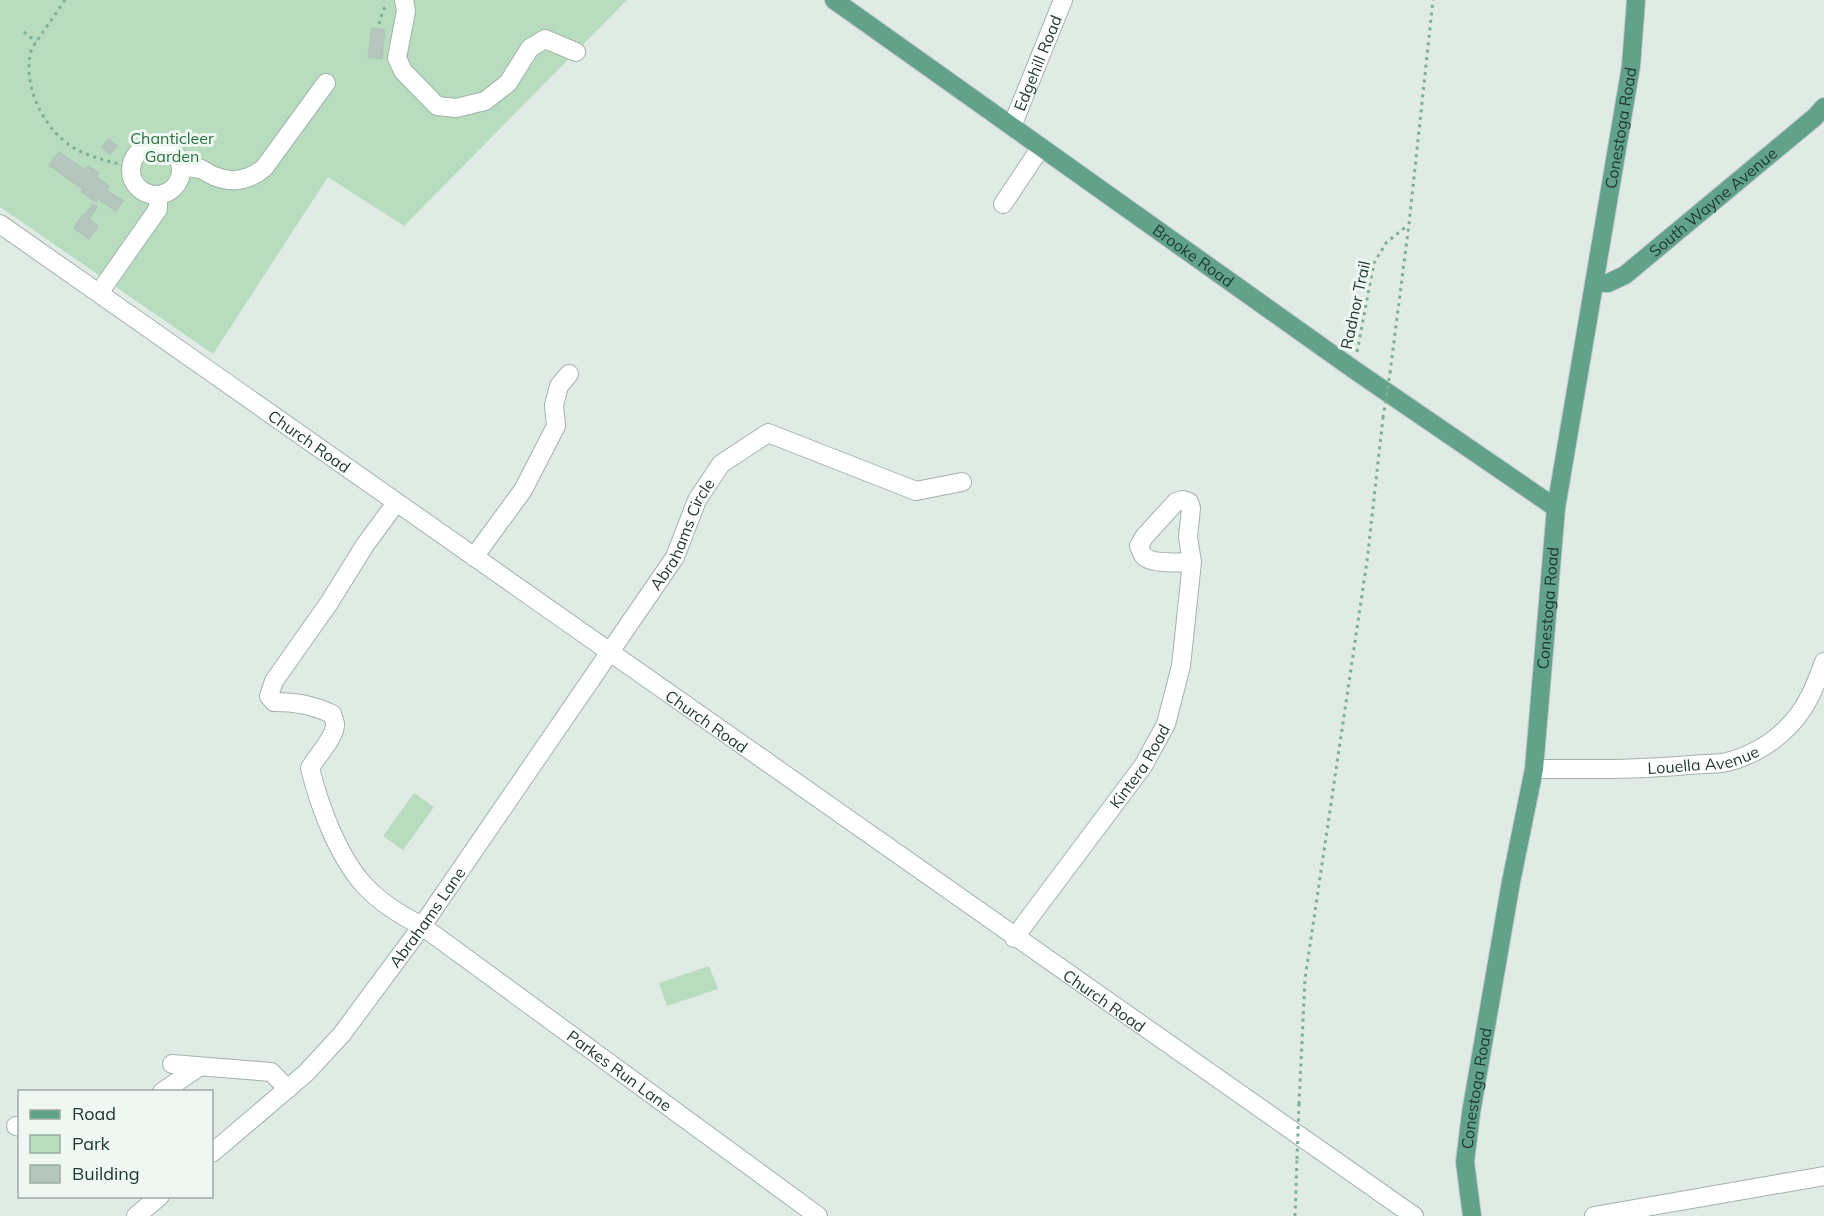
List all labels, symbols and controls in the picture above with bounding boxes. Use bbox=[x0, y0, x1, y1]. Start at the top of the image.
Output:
street label: Edgehill Road bbox=[1009, 12, 1066, 114]
street label: Conestoga Road bbox=[1600, 66, 1641, 190]
park label: Chanticleer Garden bbox=[130, 128, 214, 166]
street label: South Wayne Avenue bbox=[1645, 143, 1781, 261]
street label: Brooke Road bbox=[1149, 220, 1238, 291]
street label: Radnor Trail bbox=[1336, 259, 1374, 351]
street label: Church Road bbox=[264, 405, 354, 477]
street label: Abrahams Circle bbox=[645, 474, 719, 594]
street label: Conestoga Road bbox=[1532, 546, 1563, 670]
street label: Church Road bbox=[662, 685, 752, 757]
street label: Kintera Road bbox=[1105, 721, 1174, 812]
street label: Louella Avenue bbox=[1647, 741, 1762, 778]
street label: Abrahams Lane bbox=[385, 863, 469, 971]
street label: Church Road bbox=[1059, 965, 1149, 1036]
street label: Parkes Run Lane bbox=[563, 1026, 676, 1115]
street label: Conestoga Road bbox=[1457, 1026, 1496, 1150]
legend bbox=[18, 1090, 213, 1198]
text: Road bbox=[72, 1102, 116, 1125]
text: Park bbox=[72, 1132, 111, 1155]
text: Building bbox=[72, 1162, 140, 1185]

